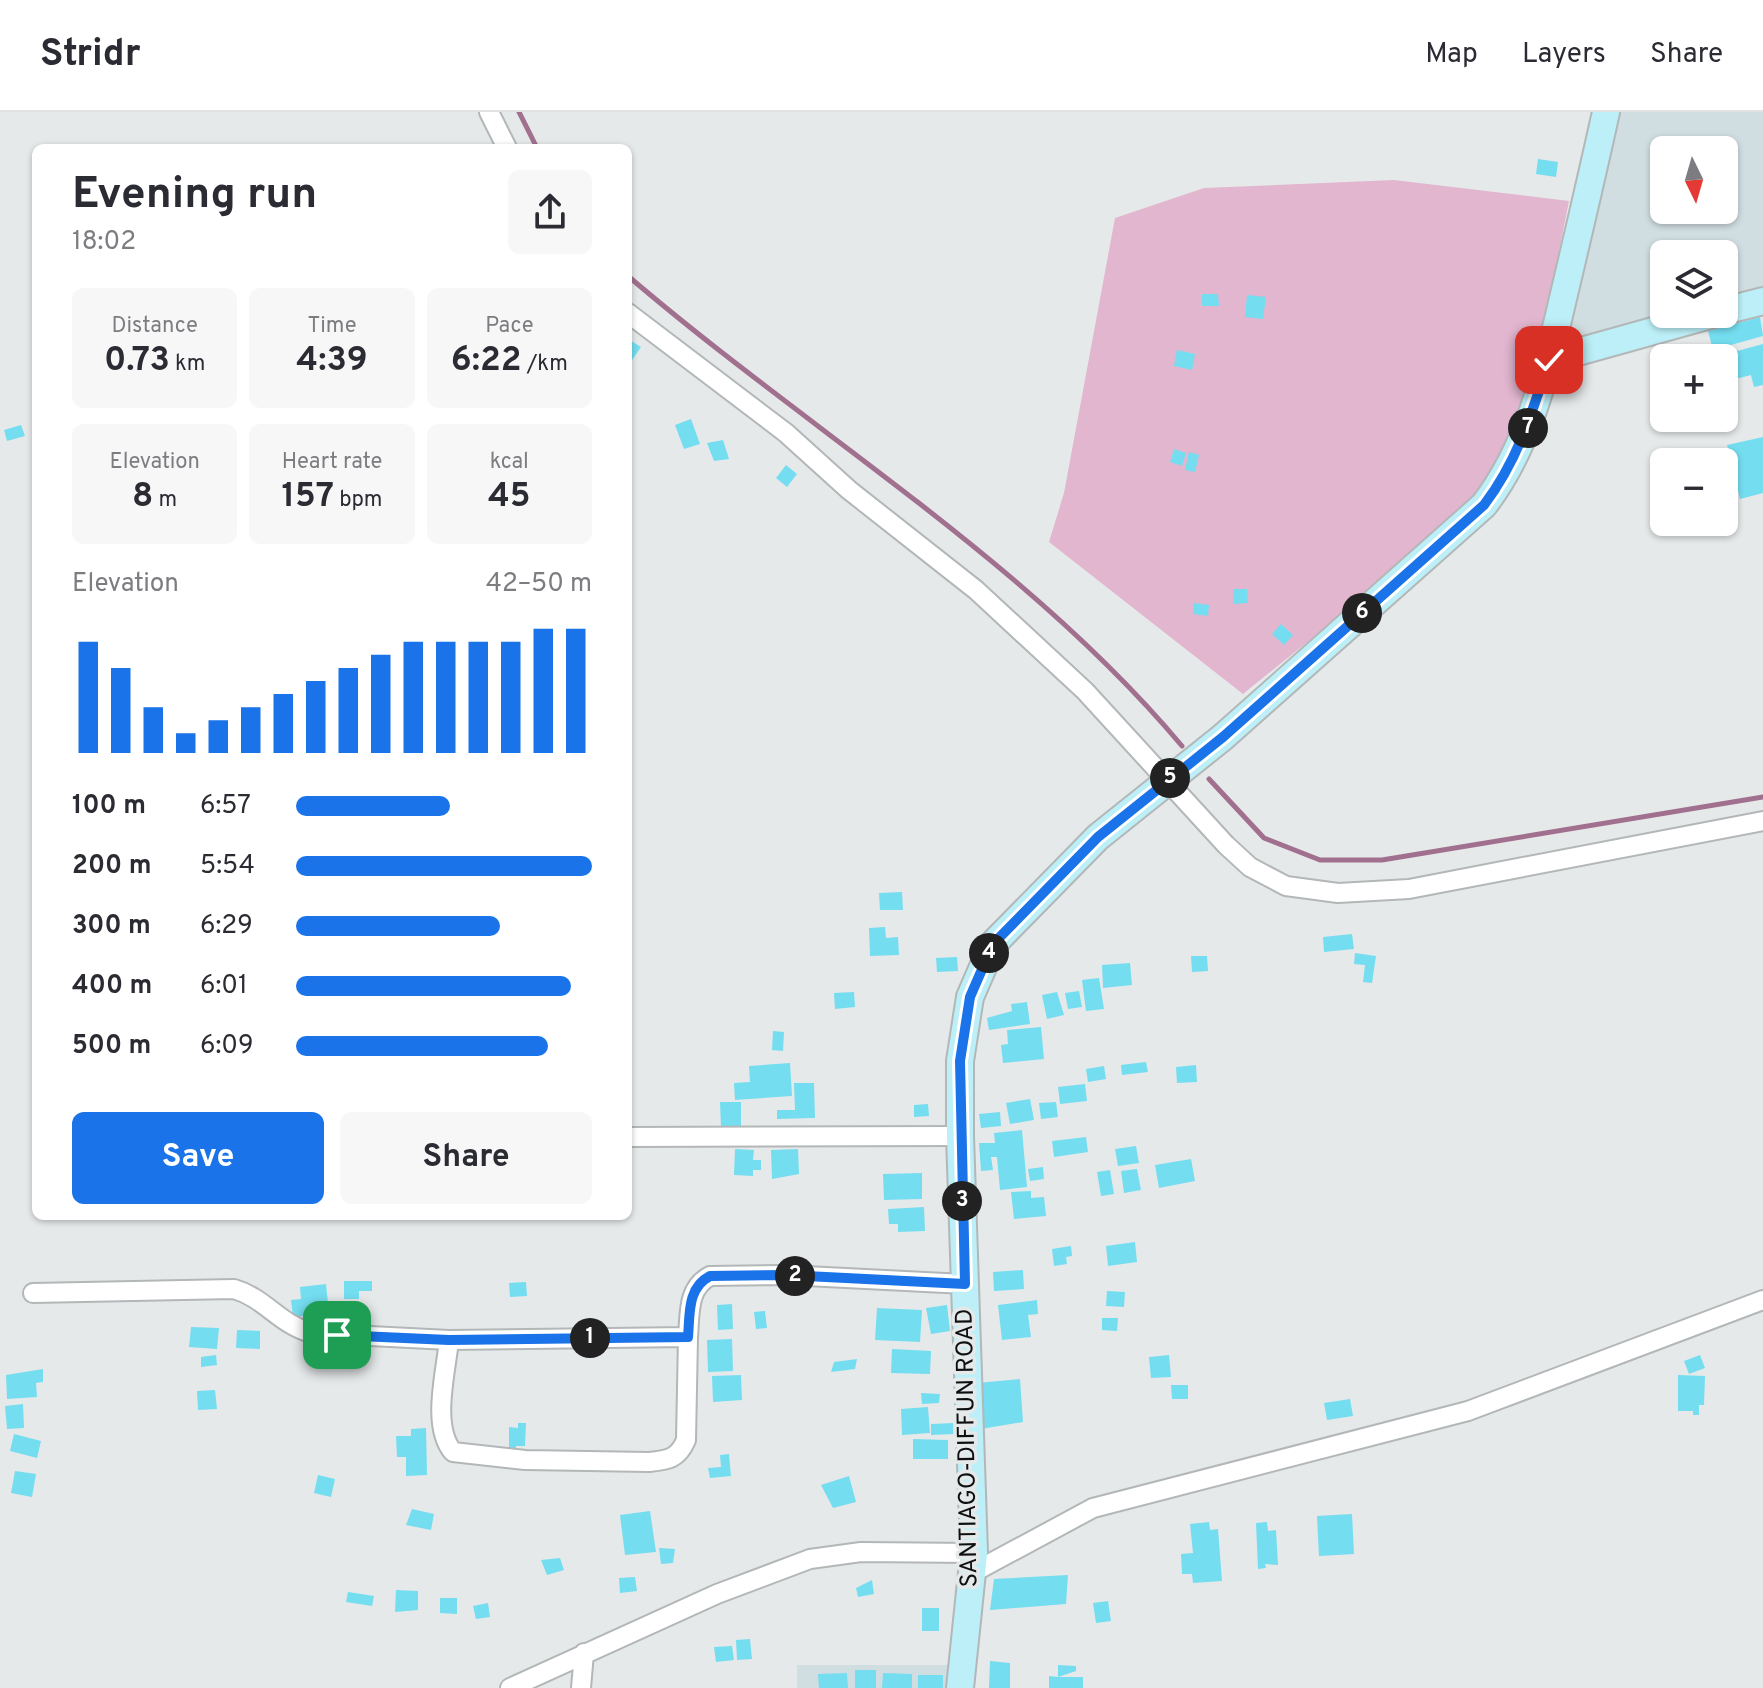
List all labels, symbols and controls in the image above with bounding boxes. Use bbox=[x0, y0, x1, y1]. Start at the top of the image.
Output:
text: Stridr bbox=[40, 31, 140, 80]
text: Map bbox=[1425, 37, 1478, 73]
text: Layers bbox=[1522, 37, 1606, 73]
text: Share bbox=[1650, 37, 1723, 73]
north arrow bbox=[1650, 136, 1738, 224]
map controls bbox=[1650, 136, 1738, 536]
text: Evening run bbox=[72, 168, 317, 224]
button: share bbox=[508, 170, 592, 254]
text: 18:02 bbox=[72, 226, 136, 259]
button: layers bbox=[1650, 240, 1738, 328]
text: Distance bbox=[111, 313, 198, 340]
text: Time bbox=[307, 313, 357, 340]
text: Pace bbox=[485, 313, 533, 340]
pin bbox=[1515, 326, 1583, 394]
icon: check bbox=[1527, 338, 1571, 382]
text: 0.73 bbox=[104, 340, 170, 383]
text: 4:39 bbox=[296, 340, 368, 383]
text: 6:22 bbox=[451, 340, 522, 383]
button: + bbox=[1650, 344, 1738, 432]
text: km bbox=[170, 351, 205, 378]
text: /km bbox=[522, 351, 568, 378]
pin: 7 bbox=[1508, 408, 1548, 448]
text: 7 bbox=[1522, 414, 1534, 441]
button: − bbox=[1650, 448, 1738, 536]
text: Elevation bbox=[109, 449, 200, 476]
text: Heart rate bbox=[282, 449, 382, 476]
text: kcal bbox=[490, 449, 529, 476]
text: 8 bbox=[132, 476, 153, 519]
text: 157 bbox=[281, 476, 334, 519]
text: 45 bbox=[488, 476, 531, 519]
text: m bbox=[153, 487, 177, 514]
text: bpm bbox=[334, 487, 383, 514]
text: Elevation bbox=[72, 568, 179, 601]
text: 42–50 m bbox=[486, 568, 592, 601]
pin: 6 bbox=[1342, 593, 1382, 633]
text: 6 bbox=[1355, 599, 1369, 626]
pin: 5 bbox=[1150, 758, 1190, 798]
text: 5 bbox=[1163, 764, 1177, 791]
text: 100 m bbox=[72, 790, 146, 823]
text: 6:57 bbox=[200, 790, 251, 823]
text: 200 m bbox=[72, 850, 151, 883]
text: 5:54 bbox=[200, 850, 255, 883]
text: 300 m bbox=[72, 910, 151, 943]
text: 6:29 bbox=[200, 910, 253, 943]
pin: 4 bbox=[969, 933, 1009, 973]
text: 4 bbox=[982, 939, 996, 966]
text: 400 m bbox=[72, 970, 152, 1003]
text: 6:01 bbox=[200, 970, 248, 1003]
text: 500 m bbox=[72, 1030, 151, 1063]
text: 6:09 bbox=[200, 1030, 254, 1063]
button: Save bbox=[72, 1112, 324, 1204]
button: Share bbox=[340, 1112, 592, 1204]
pin: 3 bbox=[942, 1181, 982, 1221]
text: 3 bbox=[955, 1187, 969, 1214]
pin: 2 bbox=[775, 1256, 815, 1296]
text: 2 bbox=[788, 1262, 802, 1289]
pin bbox=[303, 1301, 371, 1369]
street label: SANTIAGO-DIFFUN ROAD bbox=[951, 1308, 985, 1588]
icon: arrive bbox=[315, 1313, 359, 1357]
pin: 1 bbox=[570, 1318, 610, 1358]
text: 1 bbox=[586, 1324, 594, 1351]

